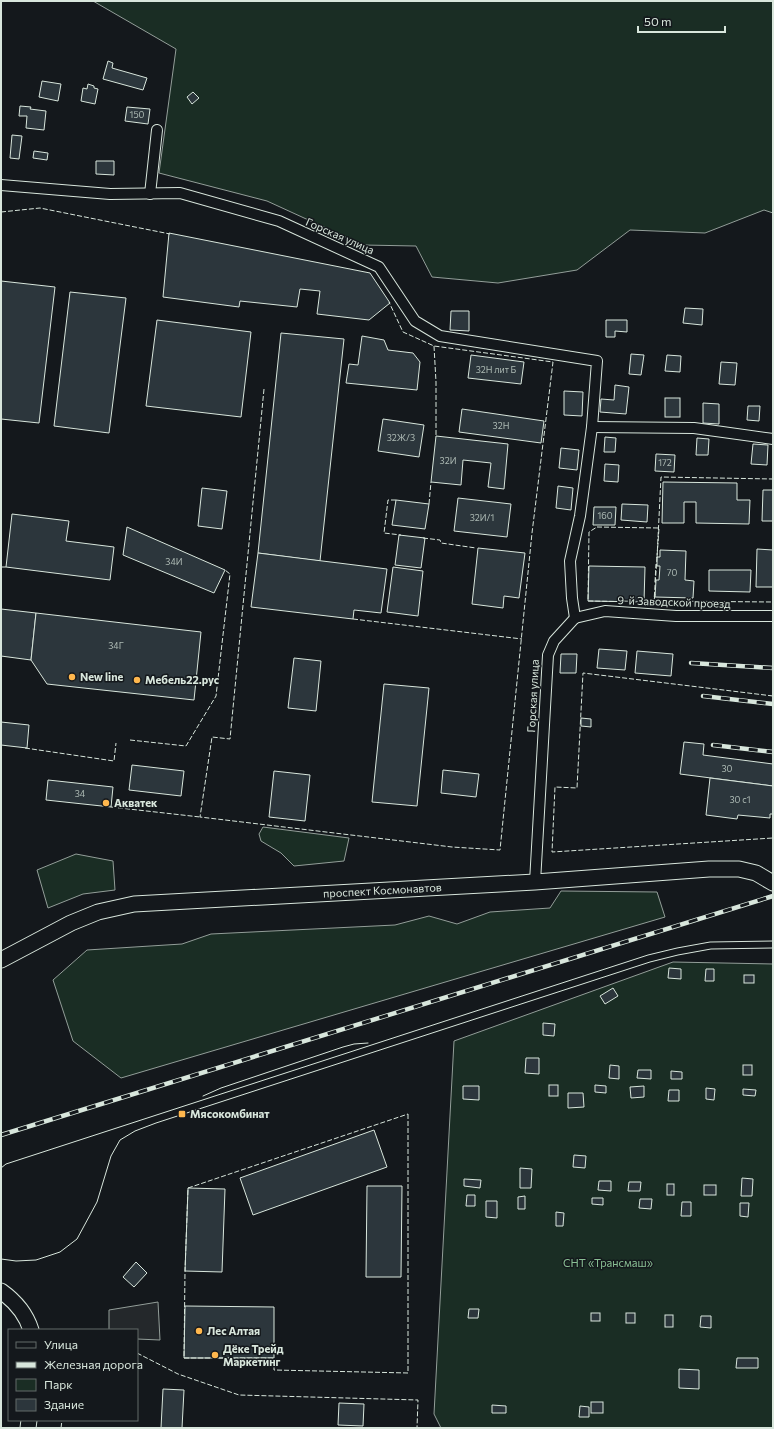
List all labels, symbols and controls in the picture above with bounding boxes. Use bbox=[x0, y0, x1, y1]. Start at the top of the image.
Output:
scale bar bbox=[638, 8, 725, 34]
text: 50 m bbox=[644, 14, 672, 28]
house number: 150 bbox=[130, 109, 145, 120]
street label: Горская улица bbox=[304, 215, 376, 256]
house number: 32Н лит Б bbox=[476, 364, 517, 375]
house number: 32Н bbox=[493, 420, 509, 431]
house number: 32Ж/3 bbox=[387, 432, 415, 443]
house number: 32И bbox=[440, 455, 456, 466]
house number: 172 bbox=[658, 457, 672, 468]
house number: 160 bbox=[597, 510, 613, 521]
house number: 32И/1 bbox=[470, 512, 494, 523]
house number: 34И bbox=[165, 556, 183, 567]
house number: 70 bbox=[667, 567, 677, 578]
street label: 9-й Заводской проезд bbox=[617, 593, 731, 610]
house number: 34Г bbox=[108, 640, 124, 651]
street label: Горская улица bbox=[524, 659, 541, 733]
place label: New line bbox=[80, 670, 124, 683]
marker: New line bbox=[67, 672, 77, 682]
place label: Мебель22.рус bbox=[145, 673, 219, 686]
marker: Мебель22.рус bbox=[132, 675, 142, 685]
house number: 30 bbox=[721, 763, 733, 774]
house number: 34 bbox=[75, 788, 86, 799]
house number: 30 с1 bbox=[729, 794, 751, 805]
place label: Акватек bbox=[114, 796, 158, 809]
marker: Акватек bbox=[101, 798, 111, 808]
street label: проспект Космонавтов bbox=[323, 880, 442, 900]
place label: Мясокомбинат bbox=[190, 1107, 270, 1120]
marker: Мясокомбинат bbox=[177, 1109, 187, 1119]
park label: СНТ «Трансмаш» bbox=[563, 1256, 653, 1269]
place label: Лес Алтая bbox=[207, 1324, 260, 1337]
marker: Лес Алтая bbox=[194, 1326, 204, 1336]
legend bbox=[8, 1329, 138, 1421]
text: Улица bbox=[44, 1337, 78, 1351]
place label: Дёке Трейд Маркетинг bbox=[223, 1342, 284, 1368]
marker: Дёке Трейд Маркетинг bbox=[210, 1350, 220, 1360]
text: Железная дорога bbox=[44, 1357, 143, 1371]
text: Парк bbox=[44, 1377, 73, 1391]
text: Здание bbox=[44, 1397, 84, 1411]

